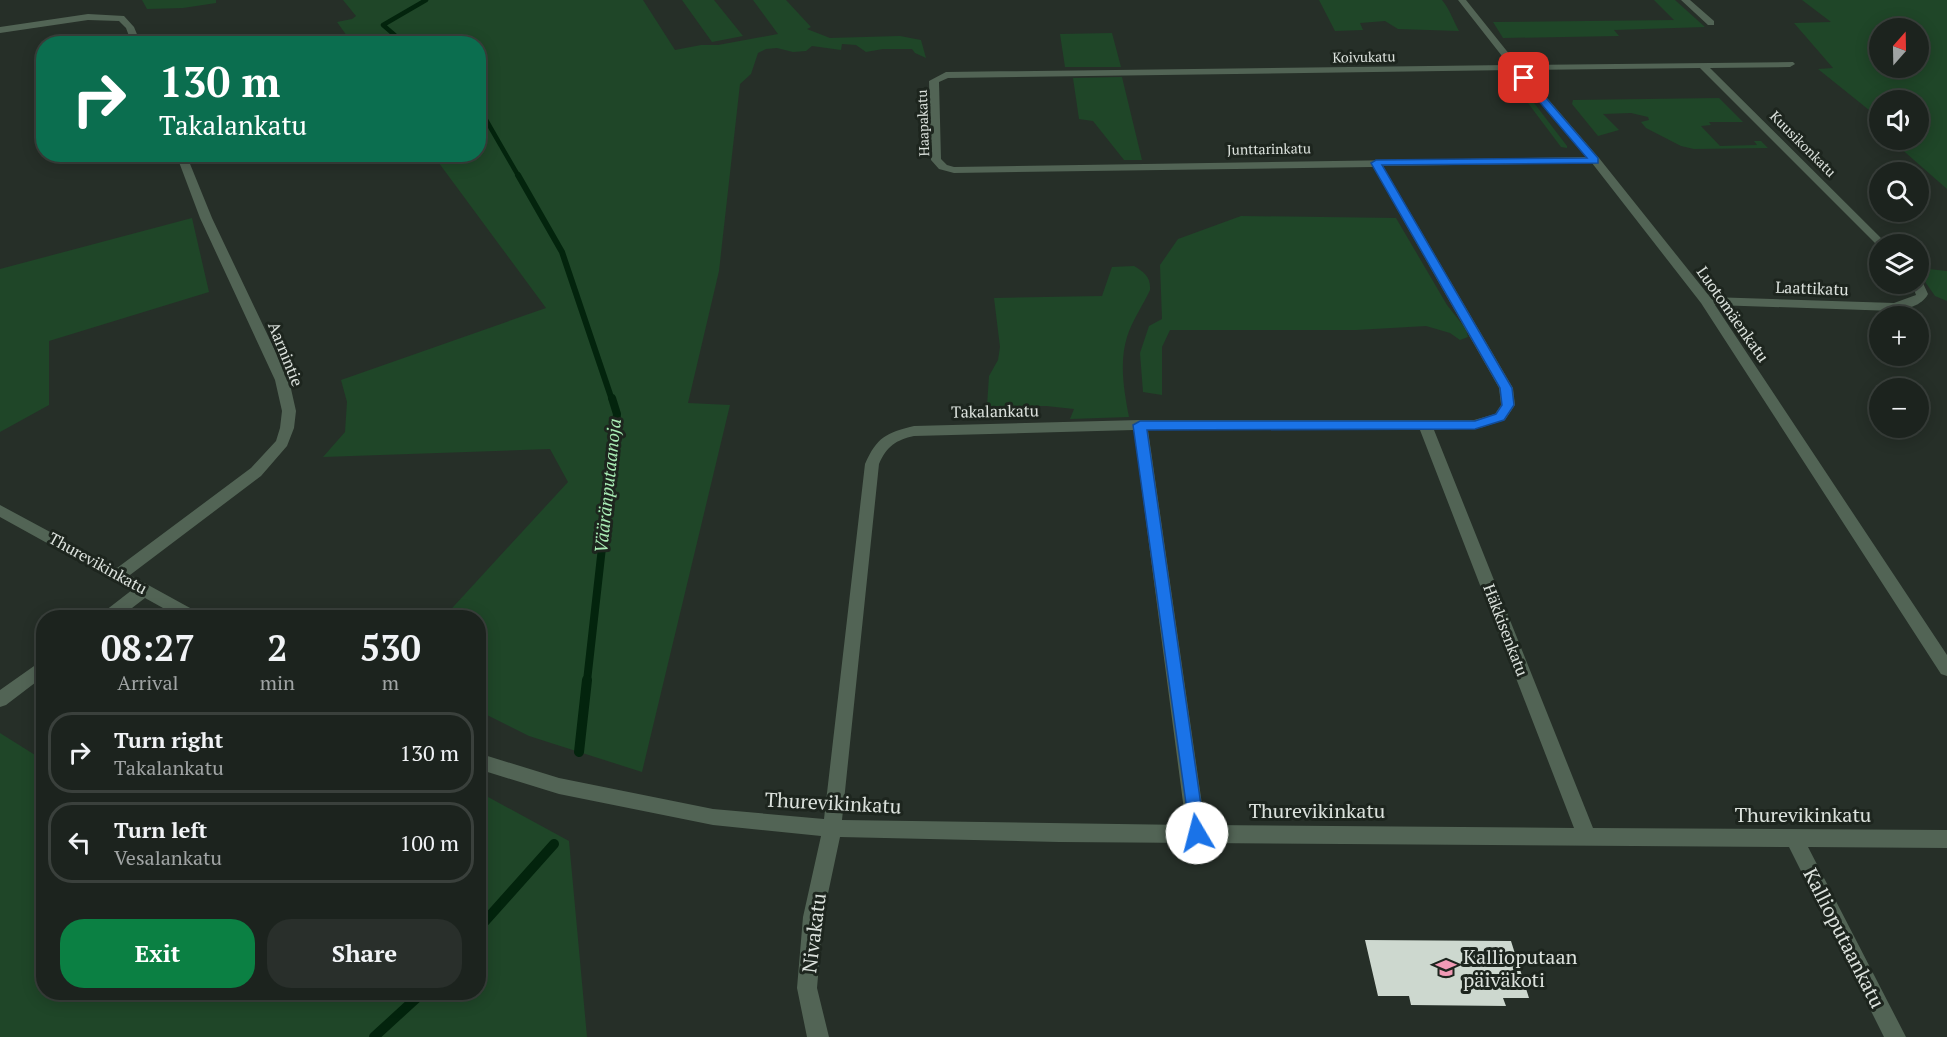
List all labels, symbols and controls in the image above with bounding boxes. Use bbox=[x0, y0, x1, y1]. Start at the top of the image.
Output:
north arrow bbox=[1869, 18, 1929, 78]
map controls bbox=[1869, 18, 1929, 438]
street label: Koivukatu bbox=[1332, 46, 1396, 67]
pin bbox=[1498, 52, 1549, 103]
text: 130 m bbox=[159, 53, 280, 109]
icon: right bbox=[60, 60, 138, 138]
icon: arrive bbox=[1507, 61, 1540, 94]
street label: Haapakatu bbox=[912, 89, 933, 157]
button: sound bbox=[1869, 90, 1929, 150]
text: Takalankatu bbox=[159, 107, 307, 143]
street label: Kuusikonkatu bbox=[1766, 107, 1840, 181]
street label: Junttarinkatu bbox=[1227, 138, 1311, 159]
button: search bbox=[1869, 162, 1929, 222]
button: layers bbox=[1869, 234, 1929, 294]
street label: Luotomäenkatu bbox=[1692, 262, 1774, 366]
street label: Laattikatu bbox=[1775, 276, 1849, 300]
button: + bbox=[1869, 306, 1929, 366]
street label: Aarnintie bbox=[263, 318, 309, 390]
button: − bbox=[1869, 378, 1929, 438]
street label: Takalankatu bbox=[951, 399, 1039, 423]
water label: Vääränputaanoja bbox=[588, 417, 626, 555]
street label: Thurevikinkatu bbox=[45, 527, 151, 599]
street label: Häkkisenkatu bbox=[1478, 581, 1534, 679]
text: 08:27 bbox=[101, 624, 195, 671]
text: 2 bbox=[267, 624, 288, 671]
text: 530 bbox=[360, 624, 421, 671]
text: Arrival bbox=[117, 669, 179, 696]
text: min bbox=[260, 669, 295, 696]
text: m bbox=[382, 669, 399, 696]
text: Turn right bbox=[114, 725, 223, 754]
icon: right bbox=[63, 736, 96, 769]
text: 130 m bbox=[399, 738, 459, 767]
text: Takalankatu bbox=[114, 754, 224, 781]
street label: Thurevikinkatu bbox=[764, 785, 902, 820]
street label: Thurevikinkatu bbox=[1249, 797, 1385, 824]
position arrow bbox=[1165, 801, 1229, 865]
street label: Thurevikinkatu bbox=[1735, 801, 1871, 828]
text: Turn left bbox=[114, 815, 207, 844]
icon: left bbox=[63, 826, 96, 859]
text: 100 m bbox=[399, 828, 459, 857]
text: Vesalankatu bbox=[114, 844, 222, 871]
street label: Kallioputaankatu bbox=[1798, 863, 1891, 1012]
street label: Nivakatu bbox=[795, 891, 832, 974]
button: Exit bbox=[60, 919, 255, 988]
button: Share bbox=[267, 919, 462, 988]
place label: Kallioputaan päiväkoti bbox=[1463, 943, 1578, 993]
school or university icon: Kallioputaan päiväkoti bbox=[1434, 956, 1458, 980]

